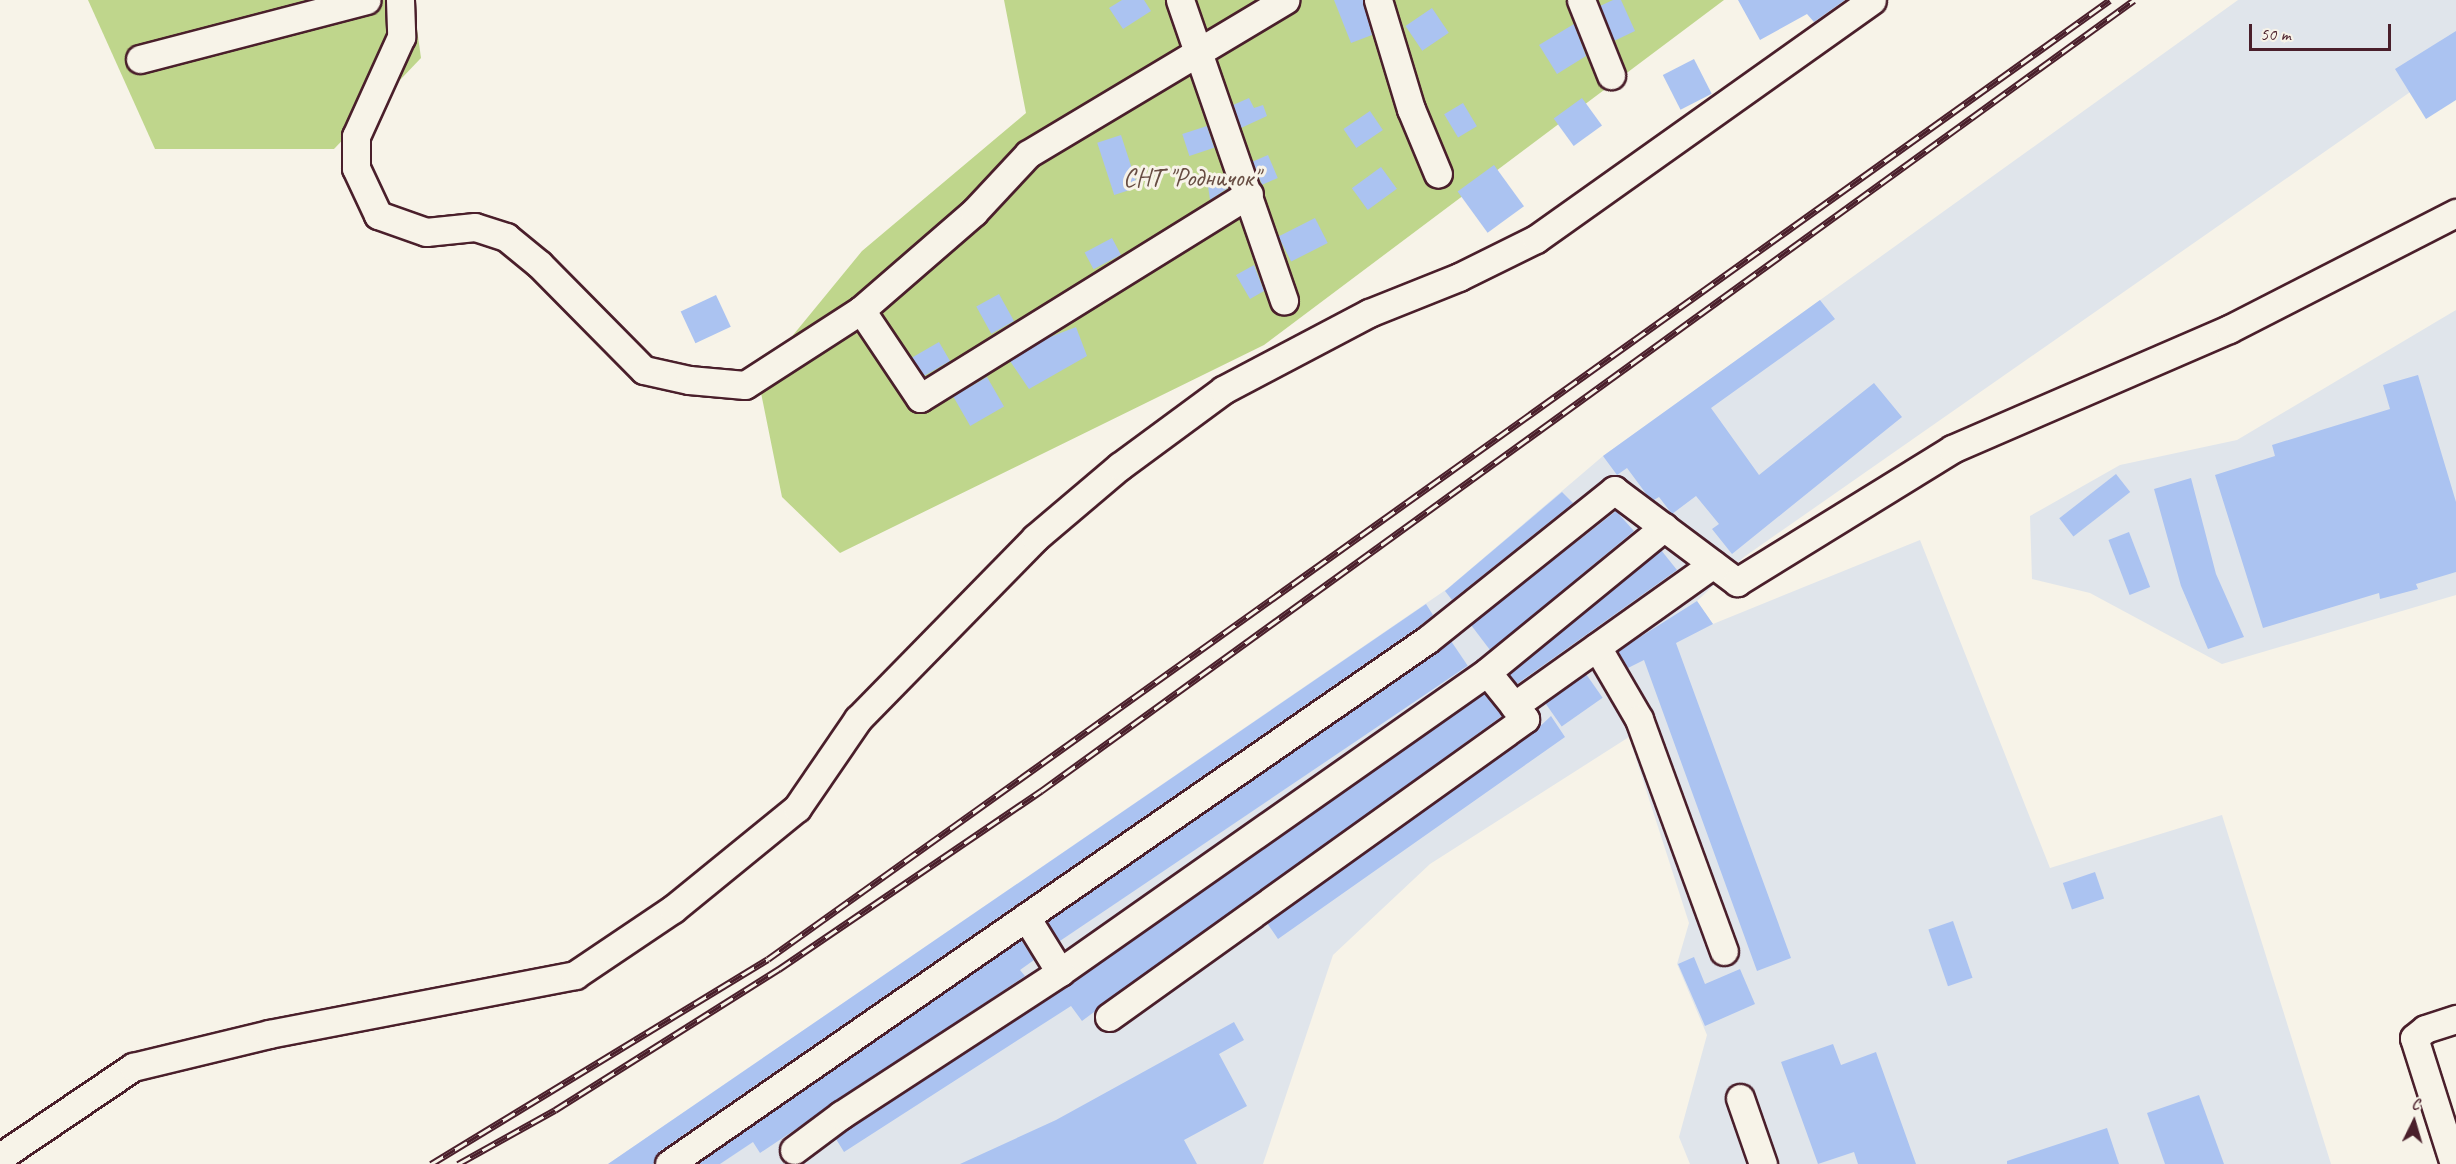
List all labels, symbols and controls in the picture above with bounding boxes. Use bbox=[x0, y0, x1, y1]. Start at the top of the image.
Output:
scale bar bbox=[2252, 12, 2394, 50]
text: 50 m bbox=[2260, 23, 2291, 45]
park label: СНТ "Родничок" bbox=[1123, 162, 1259, 194]
north arrow bbox=[2384, 1092, 2444, 1152]
text: С bbox=[2411, 1094, 2420, 1114]

